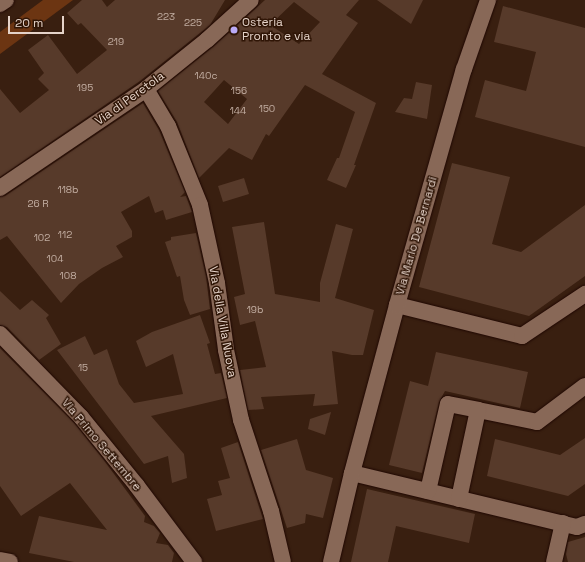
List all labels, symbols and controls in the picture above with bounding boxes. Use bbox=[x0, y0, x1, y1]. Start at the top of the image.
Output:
scale bar bbox=[10, 8, 66, 34]
house number: 223 bbox=[157, 11, 175, 23]
text: 20 m bbox=[15, 15, 43, 31]
place label: Osteria Pronto e via bbox=[242, 16, 310, 44]
house number: 225 bbox=[184, 17, 202, 29]
marker: Osteria Pronto e via bbox=[229, 25, 239, 35]
house number: 219 bbox=[108, 36, 124, 48]
street label: Via di Peretola bbox=[93, 69, 167, 129]
house number: 140c bbox=[195, 70, 217, 82]
house number: 195 bbox=[77, 82, 93, 94]
house number: 156 bbox=[231, 85, 247, 97]
house number: 150 bbox=[259, 103, 275, 115]
house number: 144 bbox=[230, 105, 246, 117]
street label: Via Mario De Bernardi bbox=[393, 175, 441, 297]
house number: 118b bbox=[57, 184, 79, 196]
house number: 26 R bbox=[27, 198, 49, 210]
house number: 112 bbox=[58, 229, 72, 241]
house number: 102 bbox=[34, 232, 50, 244]
house number: 104 bbox=[47, 253, 63, 265]
street label: Via della Villa Nuova bbox=[205, 265, 239, 379]
house number: 108 bbox=[60, 270, 76, 282]
house number: 19b bbox=[247, 304, 263, 316]
house number: 15 bbox=[78, 362, 88, 374]
street label: Via Primo Settembre bbox=[58, 396, 144, 494]

